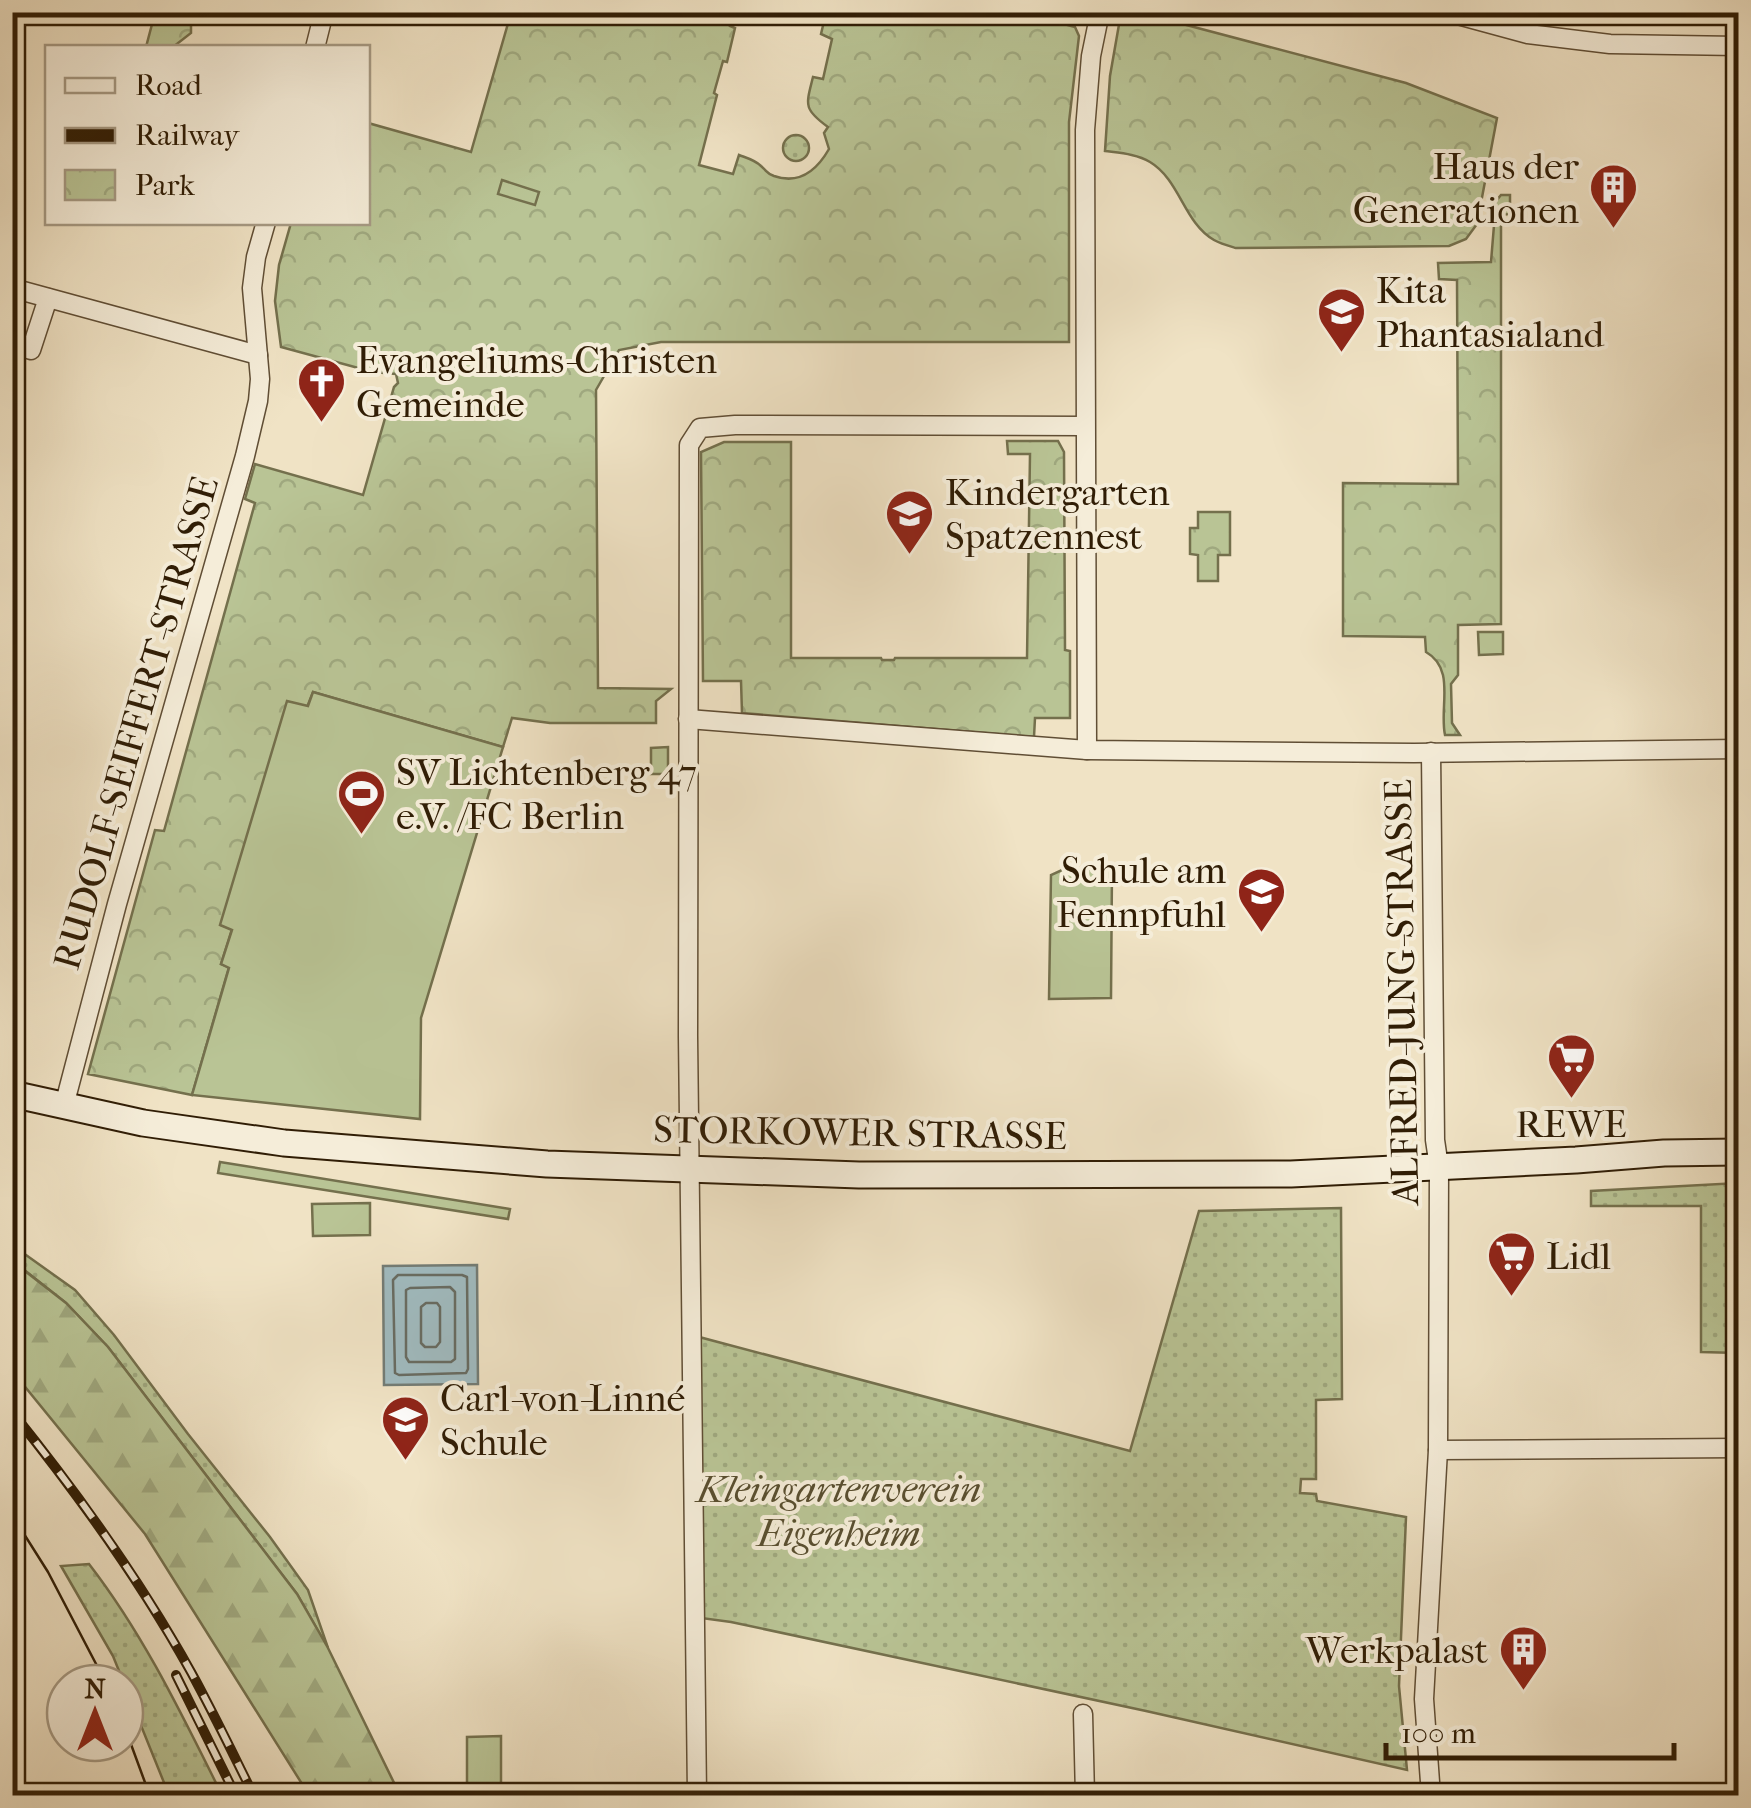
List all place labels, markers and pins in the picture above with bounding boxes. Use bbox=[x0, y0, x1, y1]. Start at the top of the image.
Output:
place label: Haus der Generationen bbox=[1353, 144, 1580, 233]
building icon: Haus der Generationen bbox=[1588, 162, 1640, 230]
place label: Kita Phantasialand bbox=[1376, 268, 1605, 357]
school or university icon: Kita Phantasialand bbox=[1315, 286, 1367, 354]
place label: Evangeliums-Christen Gemeinde bbox=[356, 338, 717, 427]
church icon: Evangeliums-Christen Gemeinde bbox=[295, 356, 347, 424]
place label: Kindergarten Spatzennest bbox=[945, 470, 1170, 559]
school or university icon: Kindergarten Spatzennest bbox=[884, 488, 936, 556]
place label: SV Lichtenberg 47 e.V. /FC Berlin bbox=[396, 750, 697, 839]
sports icon: SV Lichtenberg 47 e.V. /FC Berlin bbox=[335, 768, 387, 836]
place label: Schule am Fennpfuhl bbox=[1056, 848, 1226, 937]
school or university icon: Schule am Fennpfuhl bbox=[1235, 866, 1287, 934]
supermarket icon: REWE bbox=[1545, 1032, 1597, 1100]
place label: REWE bbox=[1515, 1102, 1627, 1147]
supermarket icon: Lidl bbox=[1485, 1230, 1537, 1298]
place label: Lidl bbox=[1546, 1234, 1611, 1279]
place label: Carl-von-Linné Schule bbox=[440, 1376, 685, 1465]
school or university icon: Carl-von-Linné Schule bbox=[379, 1394, 431, 1462]
building icon: Werkpalast bbox=[1497, 1624, 1549, 1692]
place label: Werkpalast bbox=[1304, 1628, 1488, 1673]

